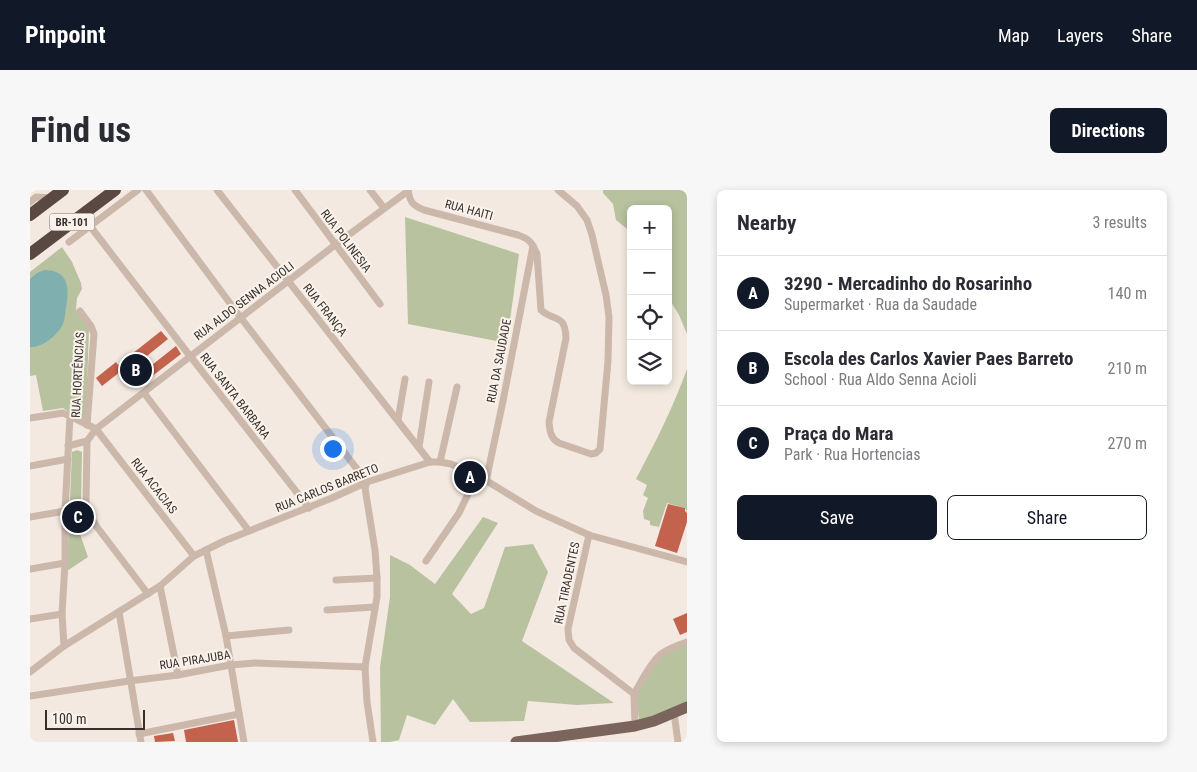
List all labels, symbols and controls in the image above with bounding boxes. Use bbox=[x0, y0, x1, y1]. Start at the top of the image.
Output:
text: Pinpoint bbox=[25, 21, 106, 49]
text: Map bbox=[998, 25, 1029, 46]
text: Layers bbox=[1057, 25, 1104, 46]
text: Share bbox=[1132, 25, 1172, 46]
button: Directions bbox=[1050, 108, 1167, 153]
text: Find us bbox=[30, 110, 131, 151]
street label: RUA HAITI bbox=[443, 197, 495, 223]
map controls bbox=[627, 205, 672, 385]
button: + bbox=[627, 205, 672, 250]
street label: RUA POLINESIA bbox=[318, 207, 374, 275]
text: Nearby bbox=[737, 211, 796, 235]
text: 3 results bbox=[1092, 213, 1147, 232]
road number: BR-101 bbox=[50, 214, 94, 231]
button: − bbox=[627, 250, 672, 295]
street label: RUA ALDO SENNA ACIOLI bbox=[191, 259, 297, 343]
text: 3290 - Mercadinho do Rosarinho bbox=[784, 272, 1032, 295]
street label: RUA FRANÇA bbox=[300, 281, 350, 339]
text: A bbox=[748, 284, 758, 303]
text: 140 m bbox=[1108, 284, 1147, 303]
button: locate bbox=[627, 295, 672, 340]
text: Supermarket · Rua da Saudade bbox=[784, 295, 977, 314]
street label: RUA DA SAUDADE bbox=[484, 318, 514, 404]
street label: RUA HORTÊNCIAS bbox=[68, 332, 87, 418]
button: layers bbox=[627, 340, 672, 385]
text: Escola des Carlos Xavier Paes Barreto bbox=[784, 347, 1073, 370]
street label: RUA SANTA BARBARA bbox=[197, 350, 273, 442]
pin: B bbox=[120, 351, 152, 389]
text: B bbox=[749, 359, 757, 378]
text: 210 m bbox=[1108, 359, 1147, 378]
text: School · Rua Aldo Senna Acioli bbox=[784, 370, 977, 389]
text: Praça do Mara bbox=[784, 422, 893, 445]
text: C bbox=[748, 434, 758, 453]
text: 270 m bbox=[1108, 434, 1147, 453]
your location bbox=[320, 436, 346, 462]
text: Park · Rua Hortencias bbox=[784, 445, 921, 464]
street label: RUA ACACIAS bbox=[128, 456, 180, 516]
pin: A bbox=[454, 458, 486, 496]
street label: RUA CARLOS BARRETO bbox=[273, 461, 381, 515]
button: Save bbox=[737, 495, 937, 540]
button: Share bbox=[947, 495, 1147, 540]
pin: C bbox=[62, 498, 94, 536]
street label: RUA TIRADENTES bbox=[551, 541, 583, 625]
street label: RUA PIRAJUBA bbox=[159, 647, 232, 673]
scale bar bbox=[45, 707, 145, 730]
text: 100 m bbox=[52, 711, 87, 727]

